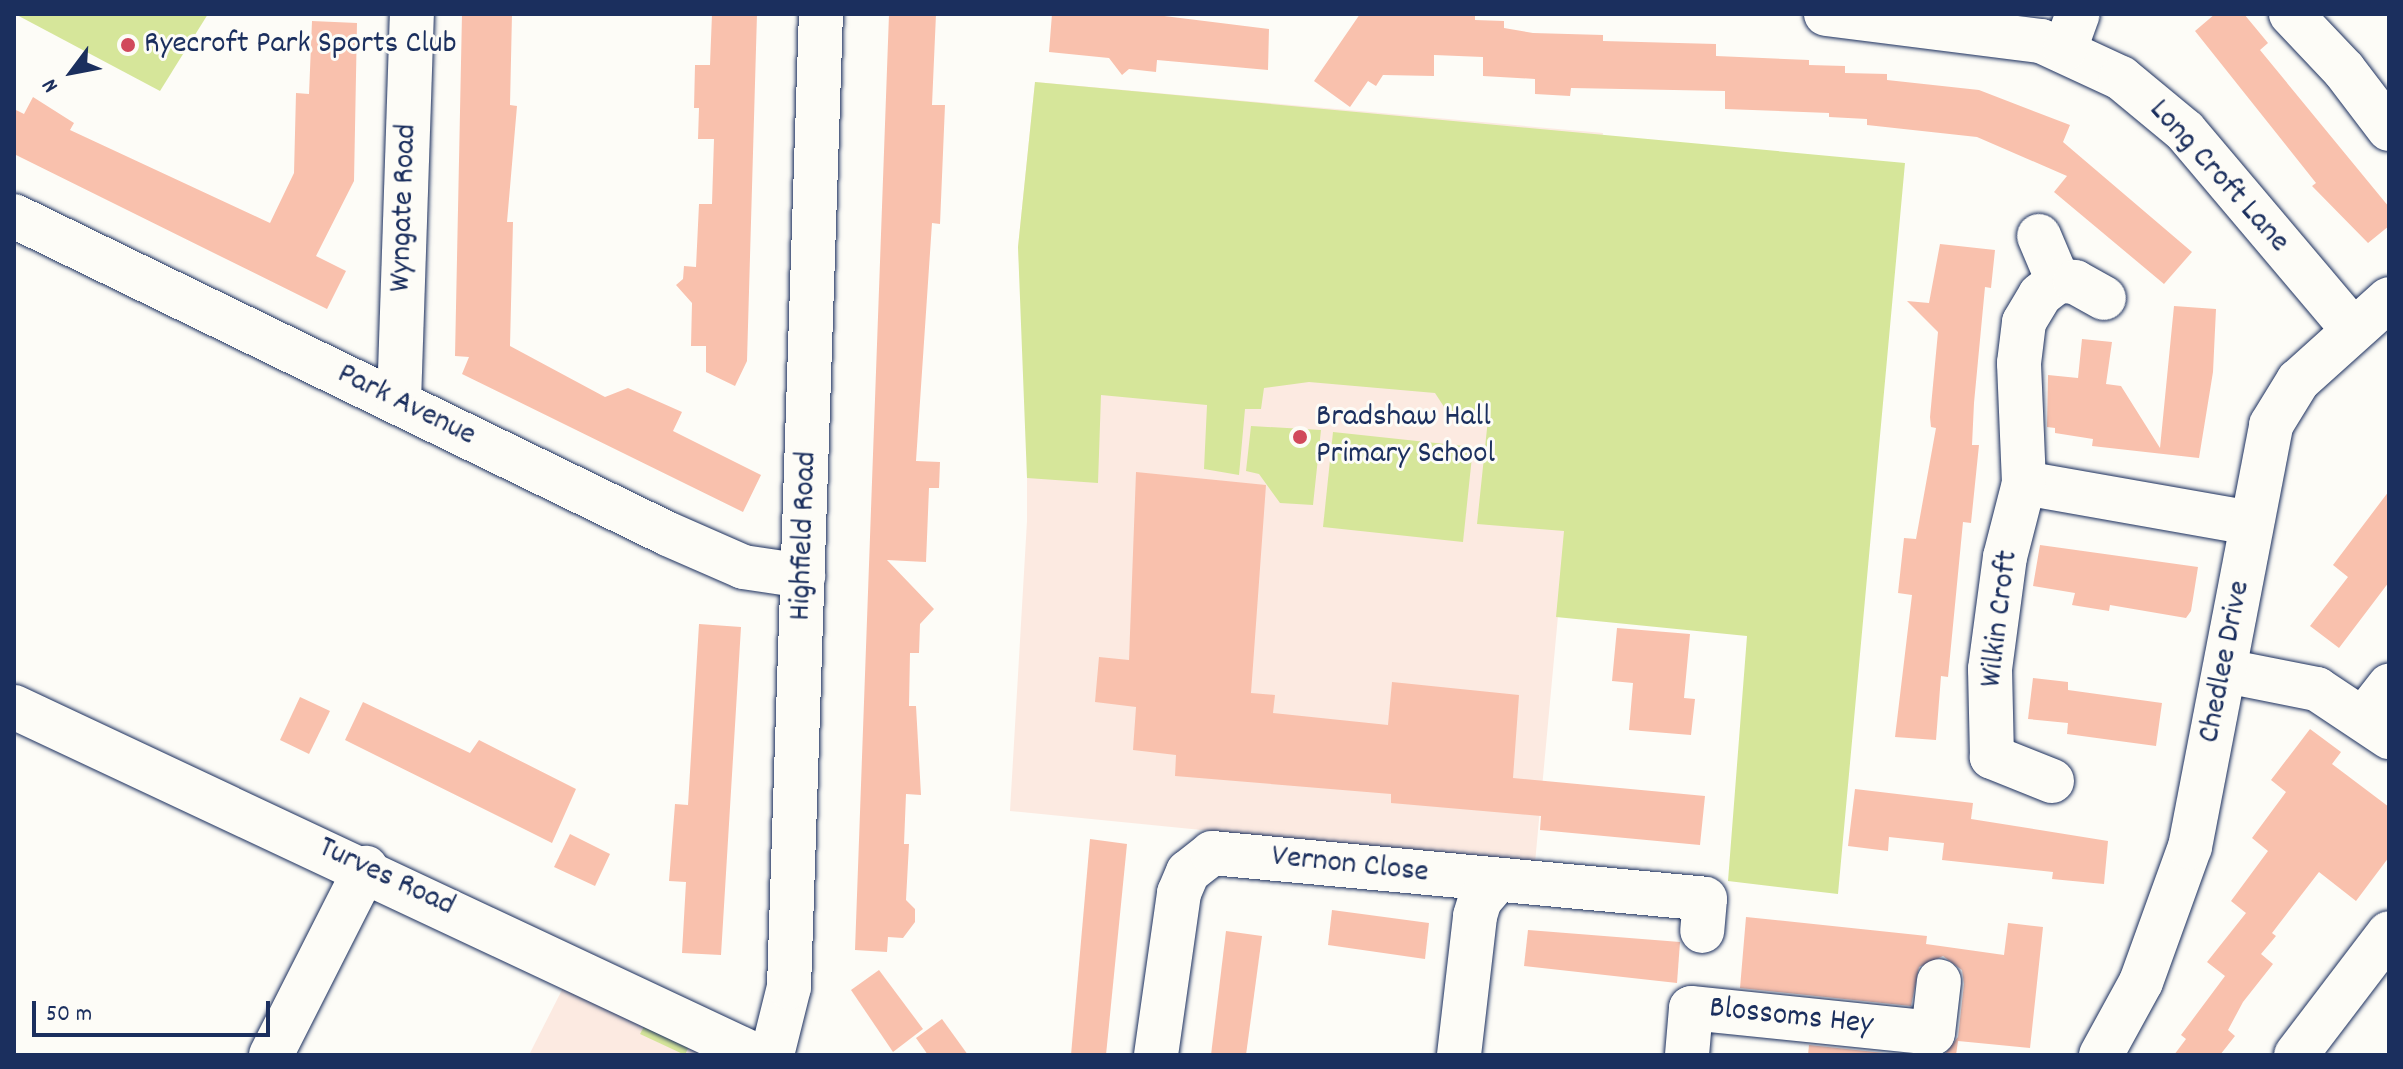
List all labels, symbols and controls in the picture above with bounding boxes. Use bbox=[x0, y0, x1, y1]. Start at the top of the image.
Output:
place label: Ryecroft Park Sports Club bbox=[144, 26, 457, 64]
north arrow bbox=[32, 32, 112, 112]
marker: Ryecroft Park Sports Club bbox=[119, 36, 137, 54]
text: N bbox=[35, 72, 67, 98]
street label: Long Croft Lane bbox=[2139, 93, 2297, 261]
street label: Wyngate Road bbox=[383, 123, 427, 293]
street label: Park Avenue bbox=[330, 356, 482, 456]
place label: Bradshaw Hall Primary School bbox=[1316, 400, 1495, 475]
marker: Bradshaw Hall Primary School bbox=[1291, 428, 1309, 446]
street label: Highfield Road bbox=[783, 451, 827, 621]
street label: Wilkin Croft bbox=[1974, 548, 2028, 690]
street label: Chedlee Drive bbox=[2191, 578, 2261, 746]
street label: Turves Road bbox=[311, 830, 461, 926]
street label: Vernon Close bbox=[1270, 839, 1430, 893]
scale bar bbox=[36, 985, 274, 1035]
street label: Blossoms Hey bbox=[1707, 990, 1875, 1046]
text: 50 m bbox=[46, 998, 92, 1032]

